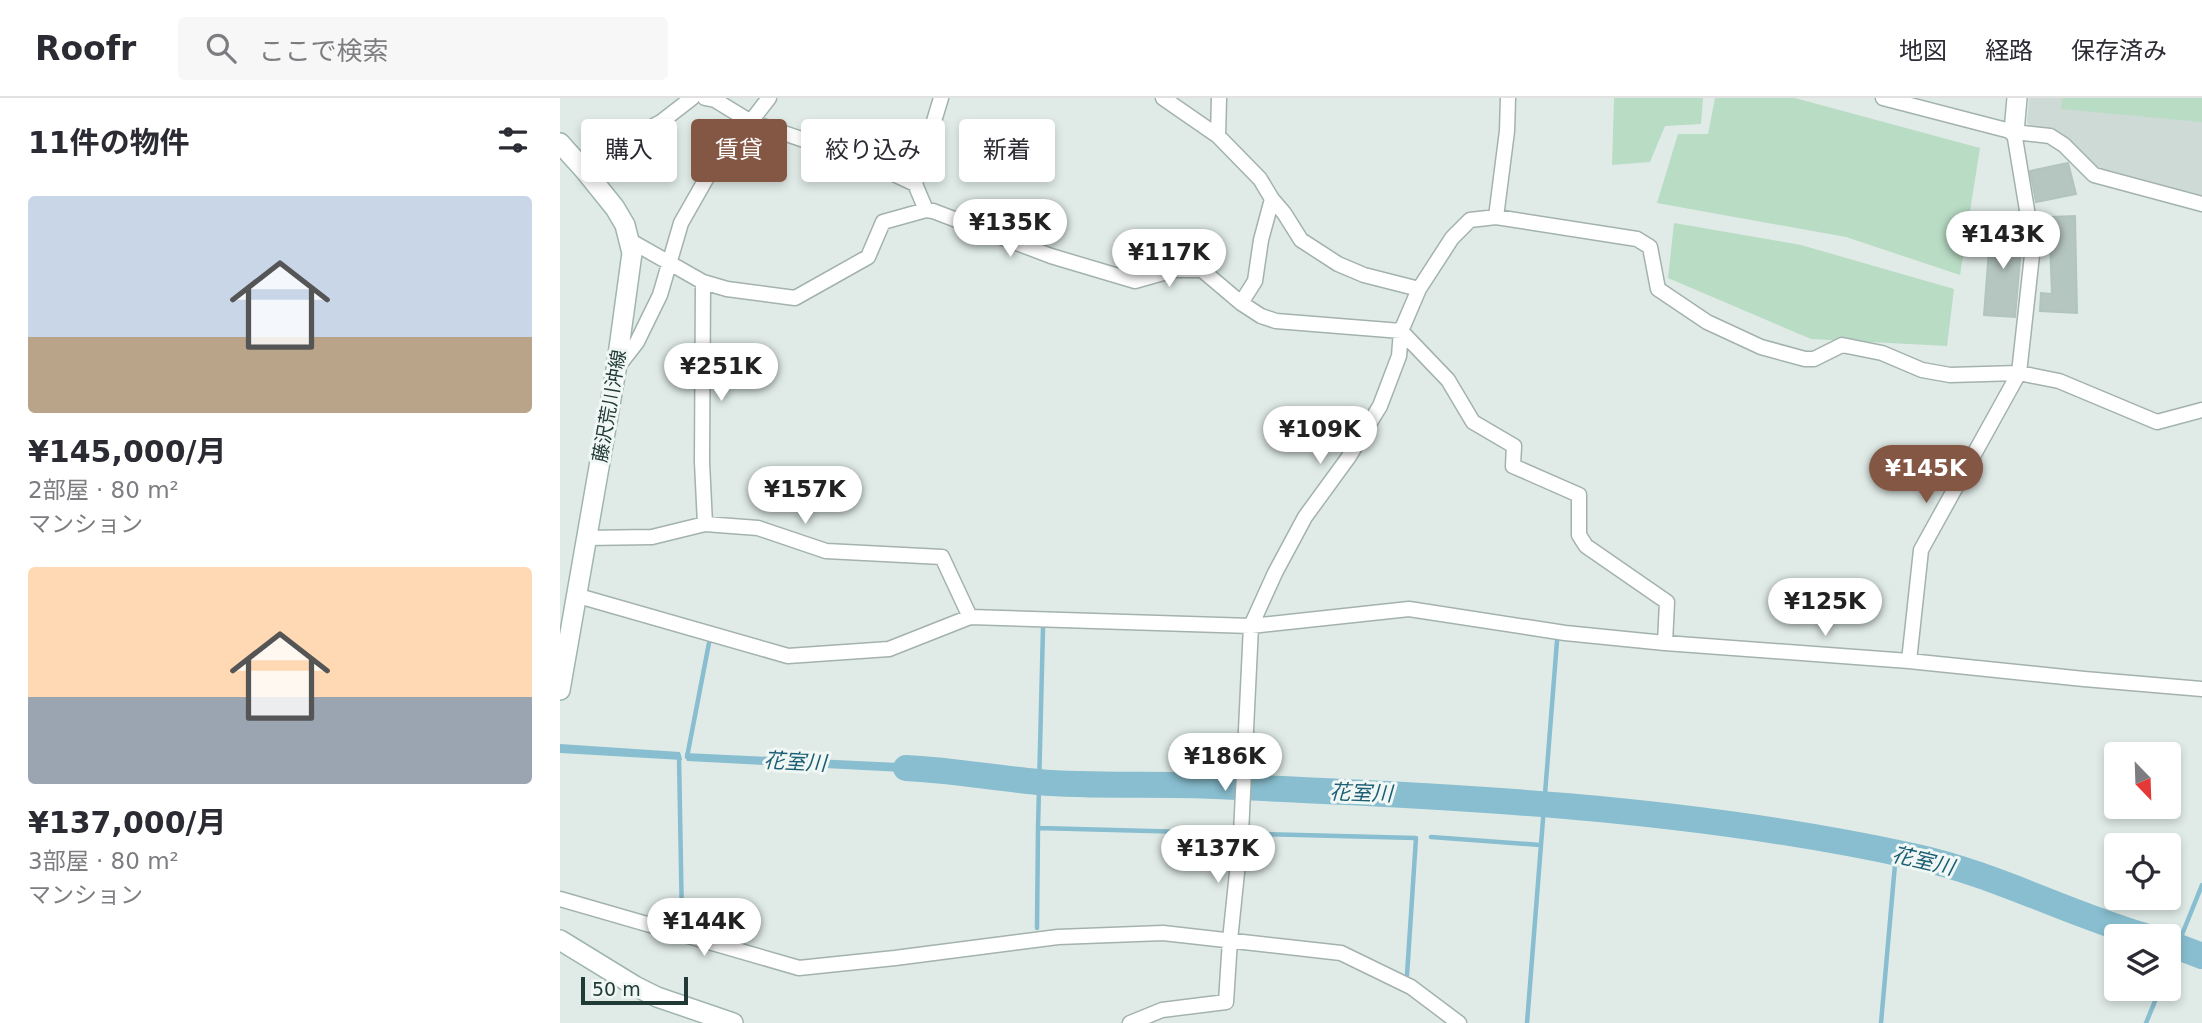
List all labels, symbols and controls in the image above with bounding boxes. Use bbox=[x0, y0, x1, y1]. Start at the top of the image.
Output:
search box bbox=[178, 17, 668, 80]
text: Roofr bbox=[35, 29, 136, 68]
icon: search bbox=[202, 29, 240, 67]
text: ここで検索 bbox=[258, 36, 388, 66]
text: 地図 bbox=[1899, 37, 1947, 65]
text: 経路 bbox=[1985, 37, 2033, 65]
text: 保存済み bbox=[2071, 37, 2167, 65]
chip: 購入 bbox=[581, 119, 677, 182]
chip: 賃貸 bbox=[691, 119, 787, 182]
chip: 絞り込み bbox=[801, 119, 945, 182]
chip: 新着 bbox=[959, 119, 1055, 182]
icon: filters bbox=[494, 121, 532, 159]
text: 11件の物件 bbox=[28, 125, 190, 160]
pin: ¥135K bbox=[961, 200, 1059, 259]
text: ¥135K bbox=[969, 209, 1051, 235]
pin: ¥143K bbox=[1954, 212, 2052, 271]
text: ¥143K bbox=[1962, 221, 2044, 247]
pin: ¥117K bbox=[1120, 230, 1218, 289]
text: ¥117K bbox=[1128, 239, 1210, 265]
icon: home bbox=[217, 242, 343, 368]
pin: ¥251K bbox=[672, 344, 770, 403]
street label: 藤沢荒川沖線 bbox=[588, 348, 630, 464]
text: ¥251K bbox=[680, 353, 762, 379]
pin: ¥109K bbox=[1271, 406, 1369, 466]
text: ¥109K bbox=[1279, 416, 1361, 442]
text: ¥145,000/月 bbox=[28, 434, 226, 469]
pin: ¥145K bbox=[1877, 446, 1975, 505]
text: ¥145K bbox=[1885, 455, 1967, 481]
pin: ¥157K bbox=[756, 466, 854, 526]
text: ¥157K bbox=[764, 476, 846, 502]
text: 2部屋 · 80 m² bbox=[28, 477, 179, 503]
text: マンション bbox=[28, 511, 143, 537]
pin: ¥125K bbox=[1776, 578, 1874, 638]
text: ¥125K bbox=[1784, 588, 1866, 614]
icon: home bbox=[217, 613, 343, 739]
pin: ¥186K bbox=[1176, 734, 1274, 793]
north arrow bbox=[2104, 742, 2180, 819]
map controls bbox=[2104, 742, 2181, 1001]
text: ¥186K bbox=[1184, 743, 1266, 769]
water label: 花室川 bbox=[763, 748, 829, 776]
water label: 花室川 bbox=[1329, 780, 1395, 806]
text: ¥137,000/月 bbox=[28, 805, 226, 840]
pin: ¥137K bbox=[1169, 826, 1267, 885]
button: locate bbox=[2104, 833, 2181, 910]
text: ¥137K bbox=[1177, 835, 1259, 861]
water label: 花室川 bbox=[1890, 842, 1958, 880]
text: 3部屋 · 80 m² bbox=[28, 848, 179, 874]
text: マンション bbox=[28, 882, 143, 908]
pin: ¥144K bbox=[655, 898, 753, 958]
text: ¥144K bbox=[663, 908, 745, 934]
button: layers bbox=[2104, 924, 2181, 1001]
scale bar bbox=[581, 974, 688, 1006]
text: 50 m bbox=[592, 978, 641, 1000]

